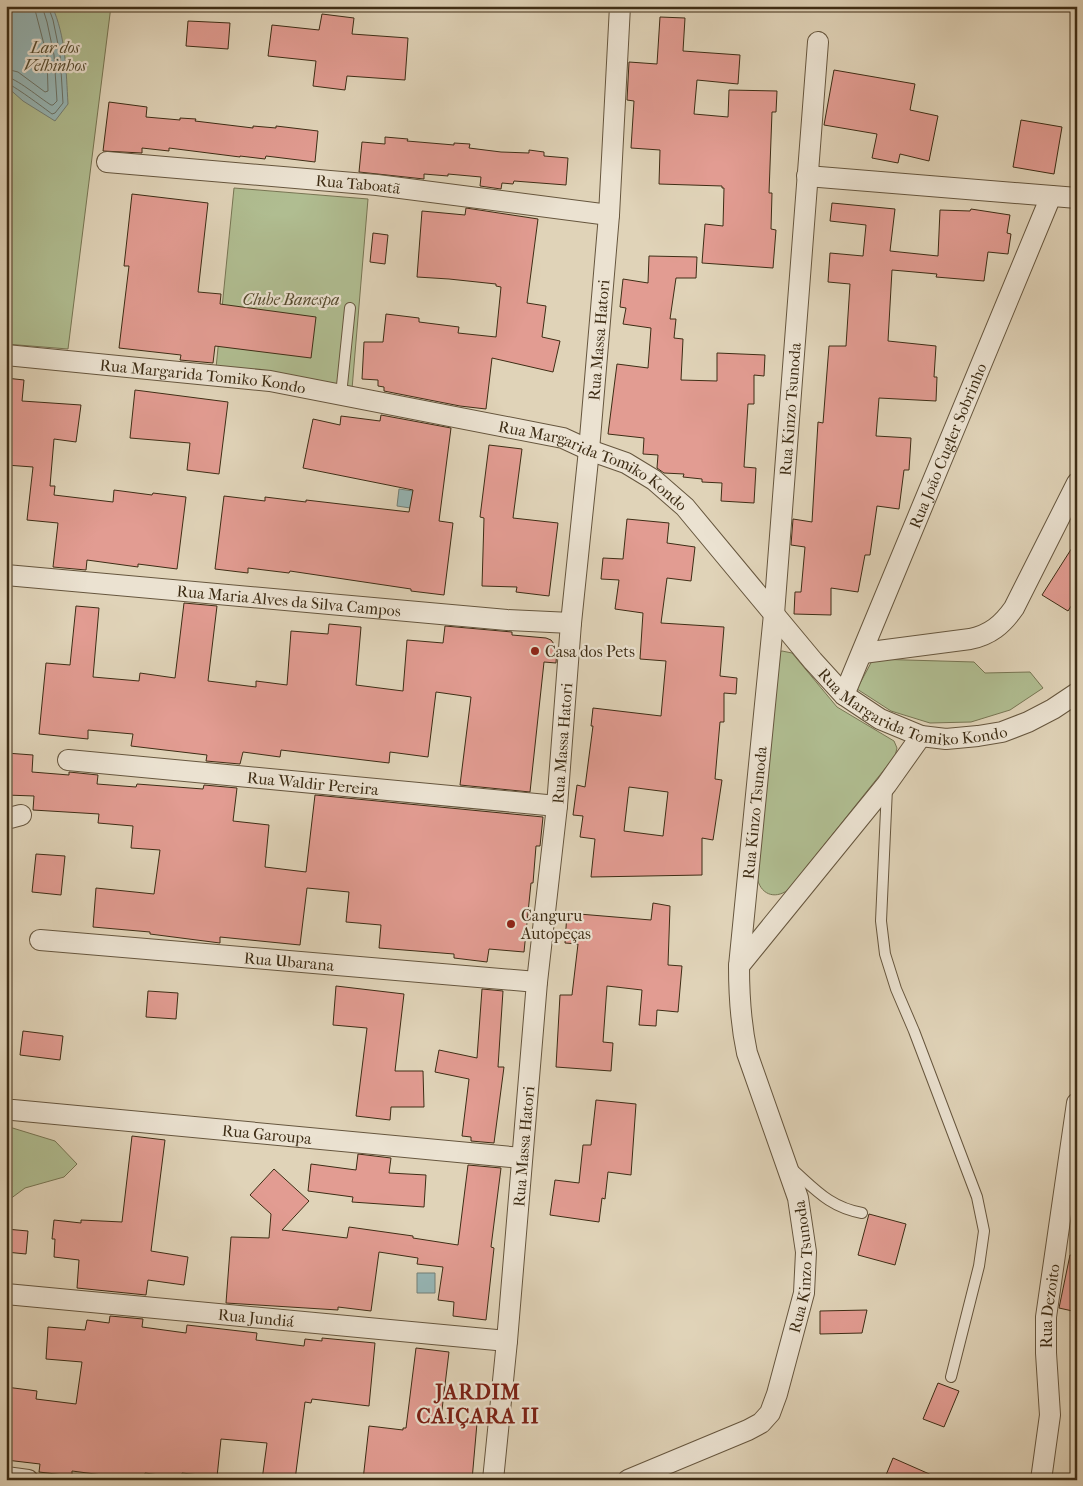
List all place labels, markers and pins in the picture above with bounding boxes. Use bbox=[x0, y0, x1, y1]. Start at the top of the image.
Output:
place label: Casa dos Pets bbox=[545, 642, 635, 661]
marker: Casa dos Pets bbox=[529, 645, 541, 657]
place label: Canguru Autopeças bbox=[520, 906, 591, 943]
marker: Canguru Autopeças bbox=[505, 918, 517, 930]

